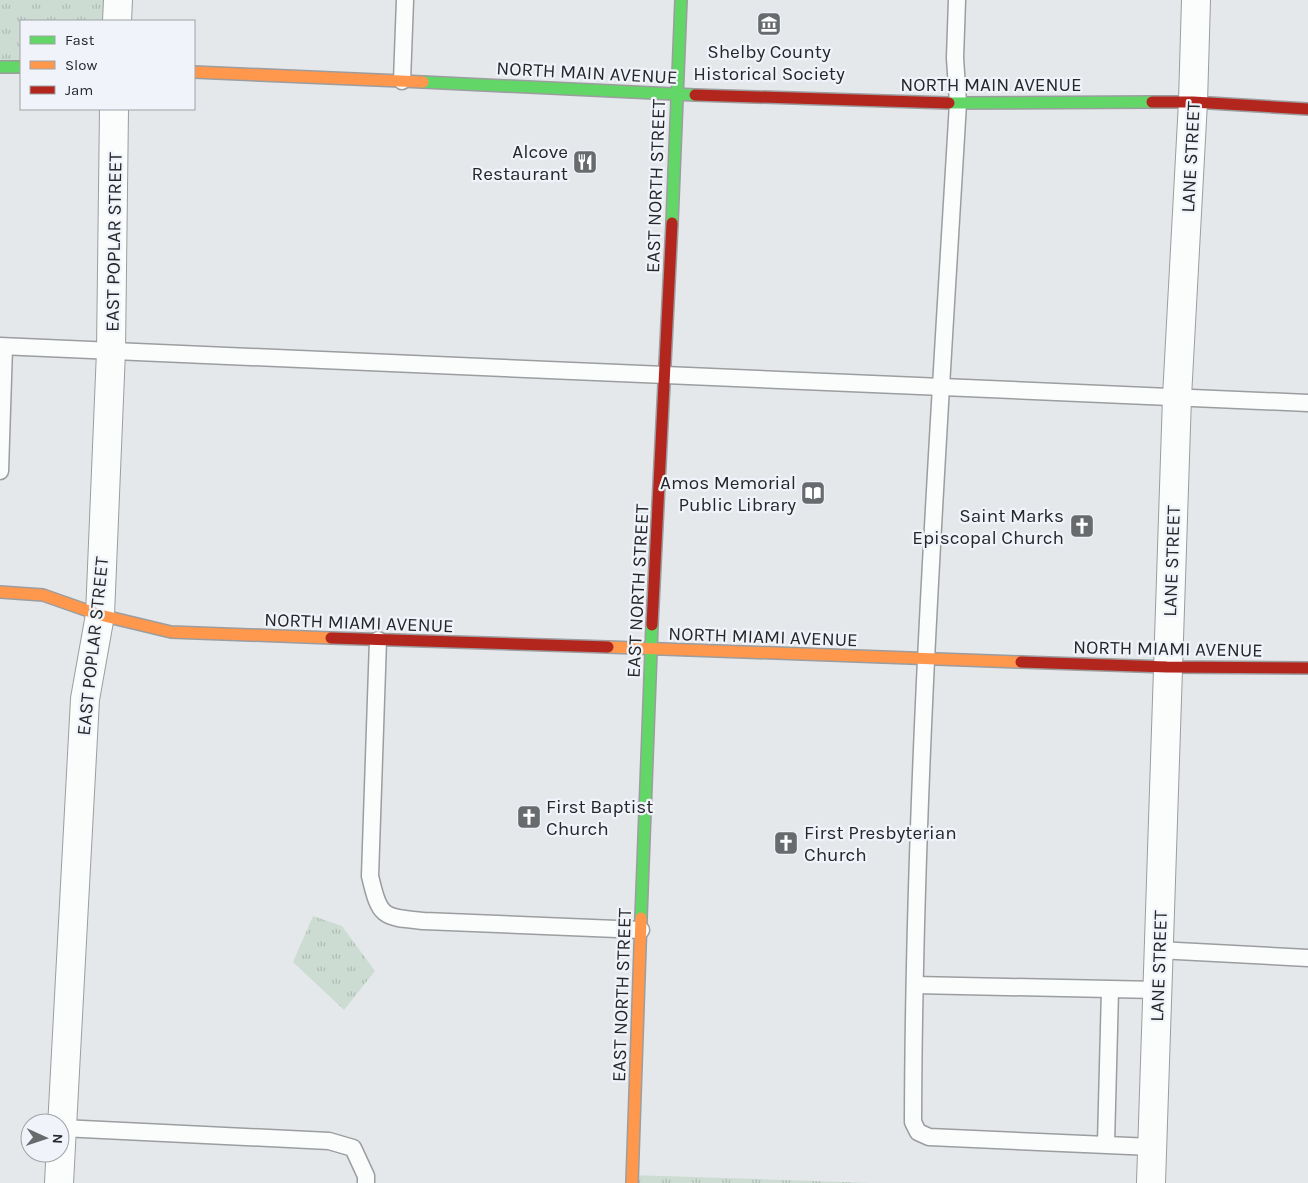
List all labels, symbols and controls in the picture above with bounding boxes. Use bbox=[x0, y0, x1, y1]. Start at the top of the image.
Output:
museum icon: Shelby County Historical Society bbox=[756, 11, 782, 37]
legend bbox=[20, 20, 195, 110]
text: Fast bbox=[65, 31, 95, 49]
place label: Shelby County Historical Society bbox=[693, 41, 845, 85]
text: Slow bbox=[65, 56, 97, 74]
street label: NORTH MAIN AVENUE bbox=[496, 57, 678, 89]
street label: NORTH MAIN AVENUE bbox=[900, 74, 1082, 96]
text: Jam bbox=[65, 81, 93, 99]
street label: EAST NORTH STREET bbox=[642, 98, 670, 273]
street label: LANE STREET bbox=[1177, 100, 1205, 213]
place label: Alcove Restaurant bbox=[472, 141, 568, 185]
restaurant icon: Alcove Restaurant bbox=[572, 149, 598, 175]
street label: EAST POPLAR STREET bbox=[101, 151, 127, 332]
place label: Amos Memorial Public Library bbox=[660, 472, 796, 516]
library icon: Amos Memorial Public Library bbox=[800, 480, 826, 506]
street label: EAST NORTH STREET bbox=[622, 503, 654, 679]
street label: LANE STREET bbox=[1159, 504, 1185, 617]
place label: Saint Marks Episcopal Church bbox=[912, 505, 1064, 549]
church icon: Saint Marks Episcopal Church bbox=[1069, 513, 1095, 539]
street label: EAST POPLAR STREET bbox=[73, 555, 113, 737]
street label: NORTH MIAMI AVENUE bbox=[264, 609, 454, 637]
street label: NORTH MIAMI AVENUE bbox=[668, 623, 858, 651]
street label: NORTH MIAMI AVENUE bbox=[1073, 636, 1263, 662]
place label: First Baptist Church bbox=[546, 796, 653, 840]
church icon: First Baptist Church bbox=[516, 804, 542, 830]
place label: First Presbyterian Church bbox=[804, 822, 957, 866]
church icon: First Presbyterian Church bbox=[773, 830, 799, 856]
street label: EAST NORTH STREET bbox=[608, 907, 636, 1082]
street label: LANE STREET bbox=[1146, 909, 1172, 1022]
north arrow bbox=[20, 1113, 70, 1163]
text: N bbox=[49, 1133, 66, 1144]

